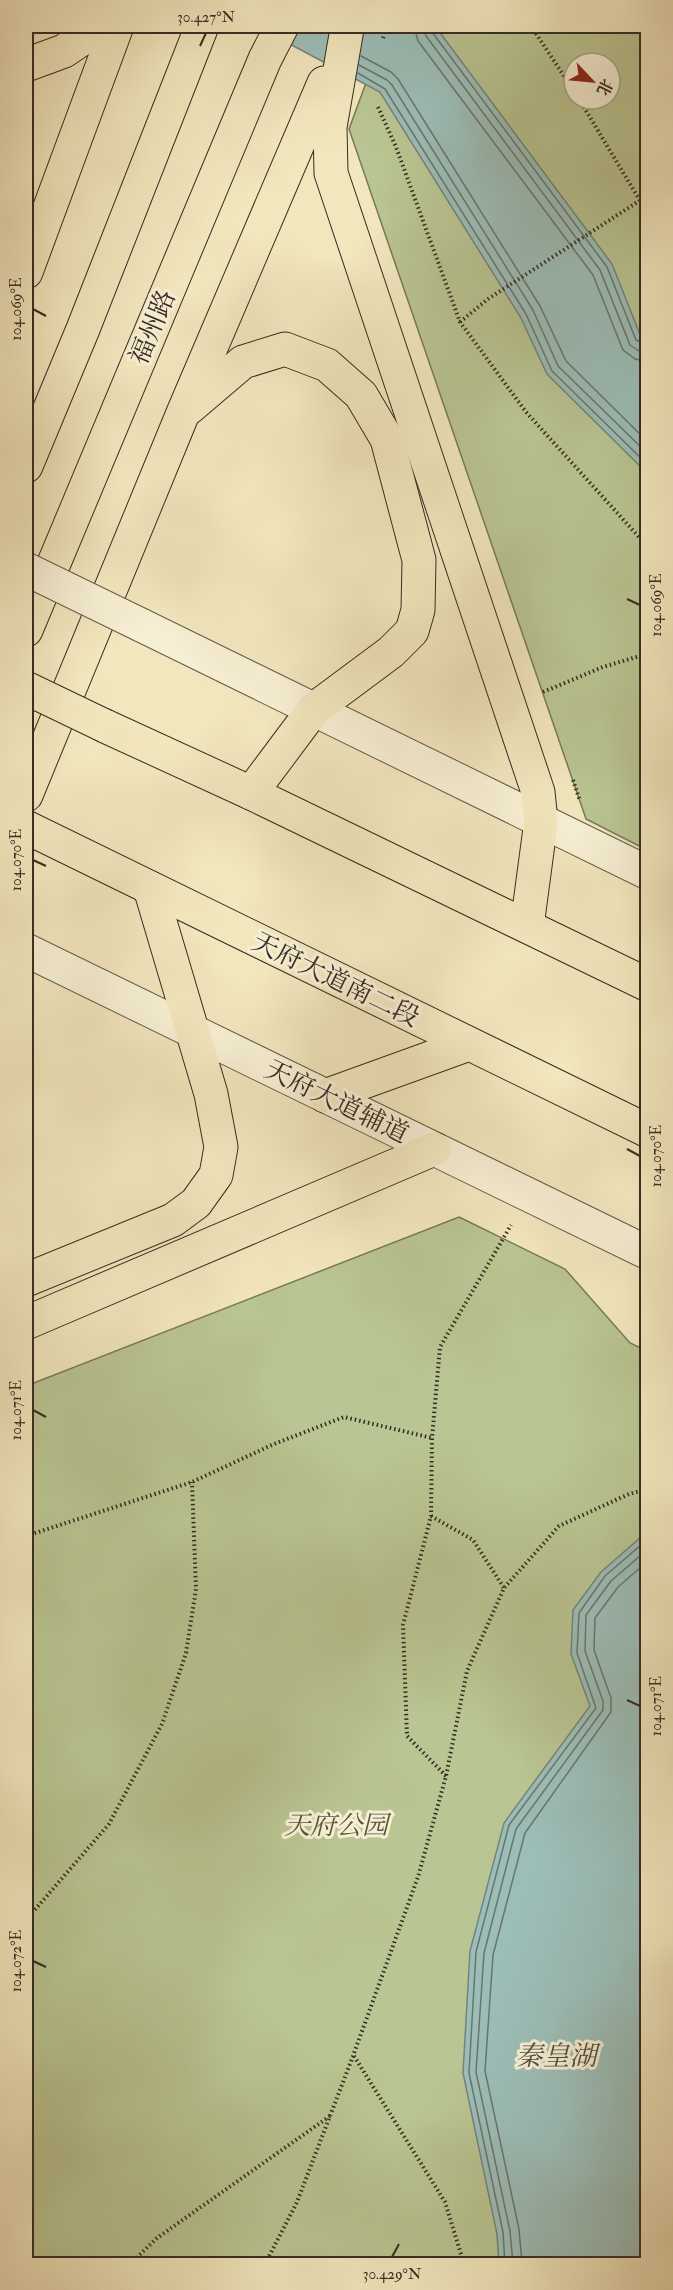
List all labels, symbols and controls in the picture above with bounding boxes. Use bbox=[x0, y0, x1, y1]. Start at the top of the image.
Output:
text: 30.427°N bbox=[177, 8, 235, 27]
north arrow bbox=[562, 51, 622, 111]
text: 北 bbox=[592, 76, 617, 99]
text: 104.069°E bbox=[7, 277, 26, 341]
street label: 福州路 bbox=[123, 285, 183, 370]
text: 104.069°E bbox=[647, 573, 666, 637]
text: 104.070°E bbox=[7, 829, 26, 891]
street label: 天府大道南二段 bbox=[247, 926, 424, 1034]
street label: 天府大道辅道 bbox=[259, 1053, 414, 1150]
text: 104.070°E bbox=[647, 1125, 666, 1187]
text: 104.071°E bbox=[7, 1380, 26, 1440]
text: 104.071°E bbox=[647, 1676, 666, 1736]
park label: 天府公园 bbox=[284, 1810, 392, 1842]
text: 104.072°E bbox=[7, 1930, 26, 1992]
water label: 秦皇湖 bbox=[516, 2040, 601, 2073]
text: 30.429°N bbox=[363, 2265, 422, 2284]

